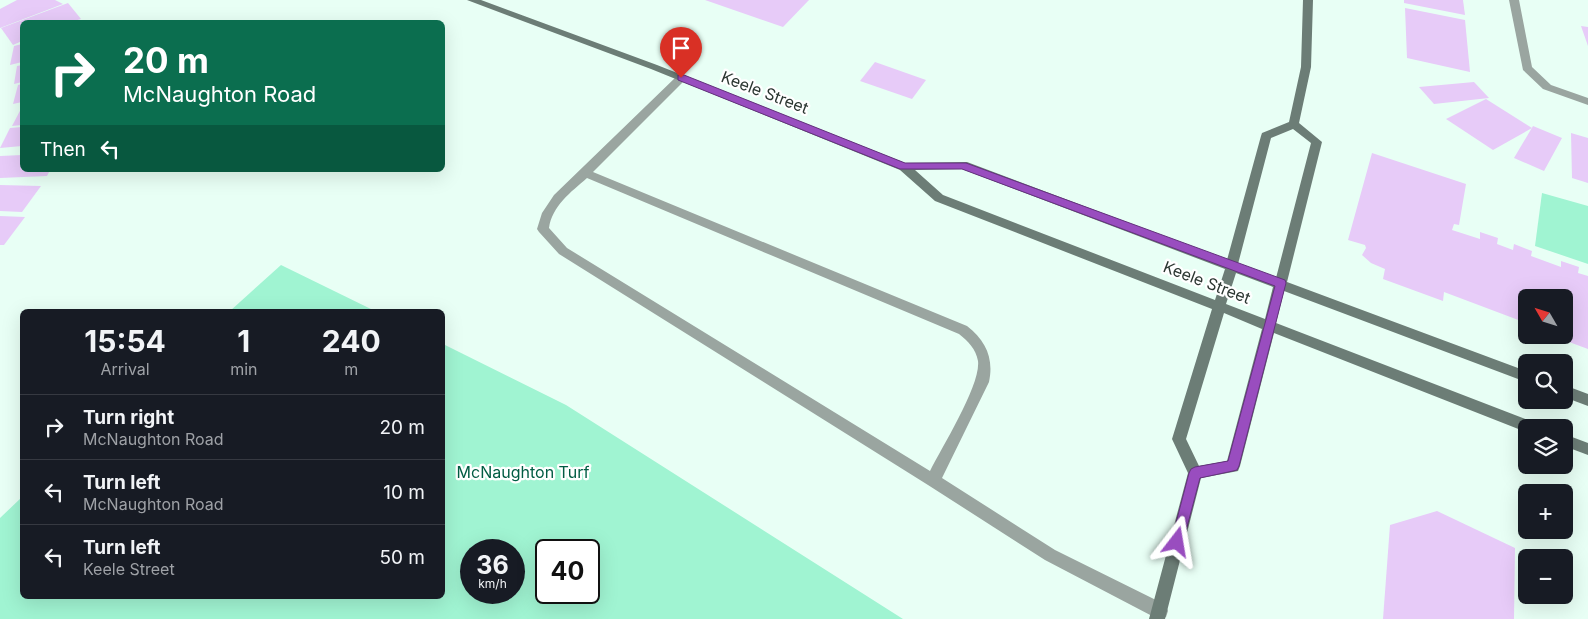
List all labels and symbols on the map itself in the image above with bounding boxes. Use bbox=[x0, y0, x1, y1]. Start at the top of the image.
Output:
pin bbox=[660, 27, 702, 78]
street label: Keele Street bbox=[719, 66, 811, 118]
street label: Keele Street bbox=[1161, 256, 1253, 308]
north arrow bbox=[1518, 289, 1572, 344]
park label: McNaughton Turf bbox=[457, 462, 589, 482]
position arrow bbox=[1150, 515, 1202, 567]
speed limit sign: 40 bbox=[535, 539, 600, 604]

